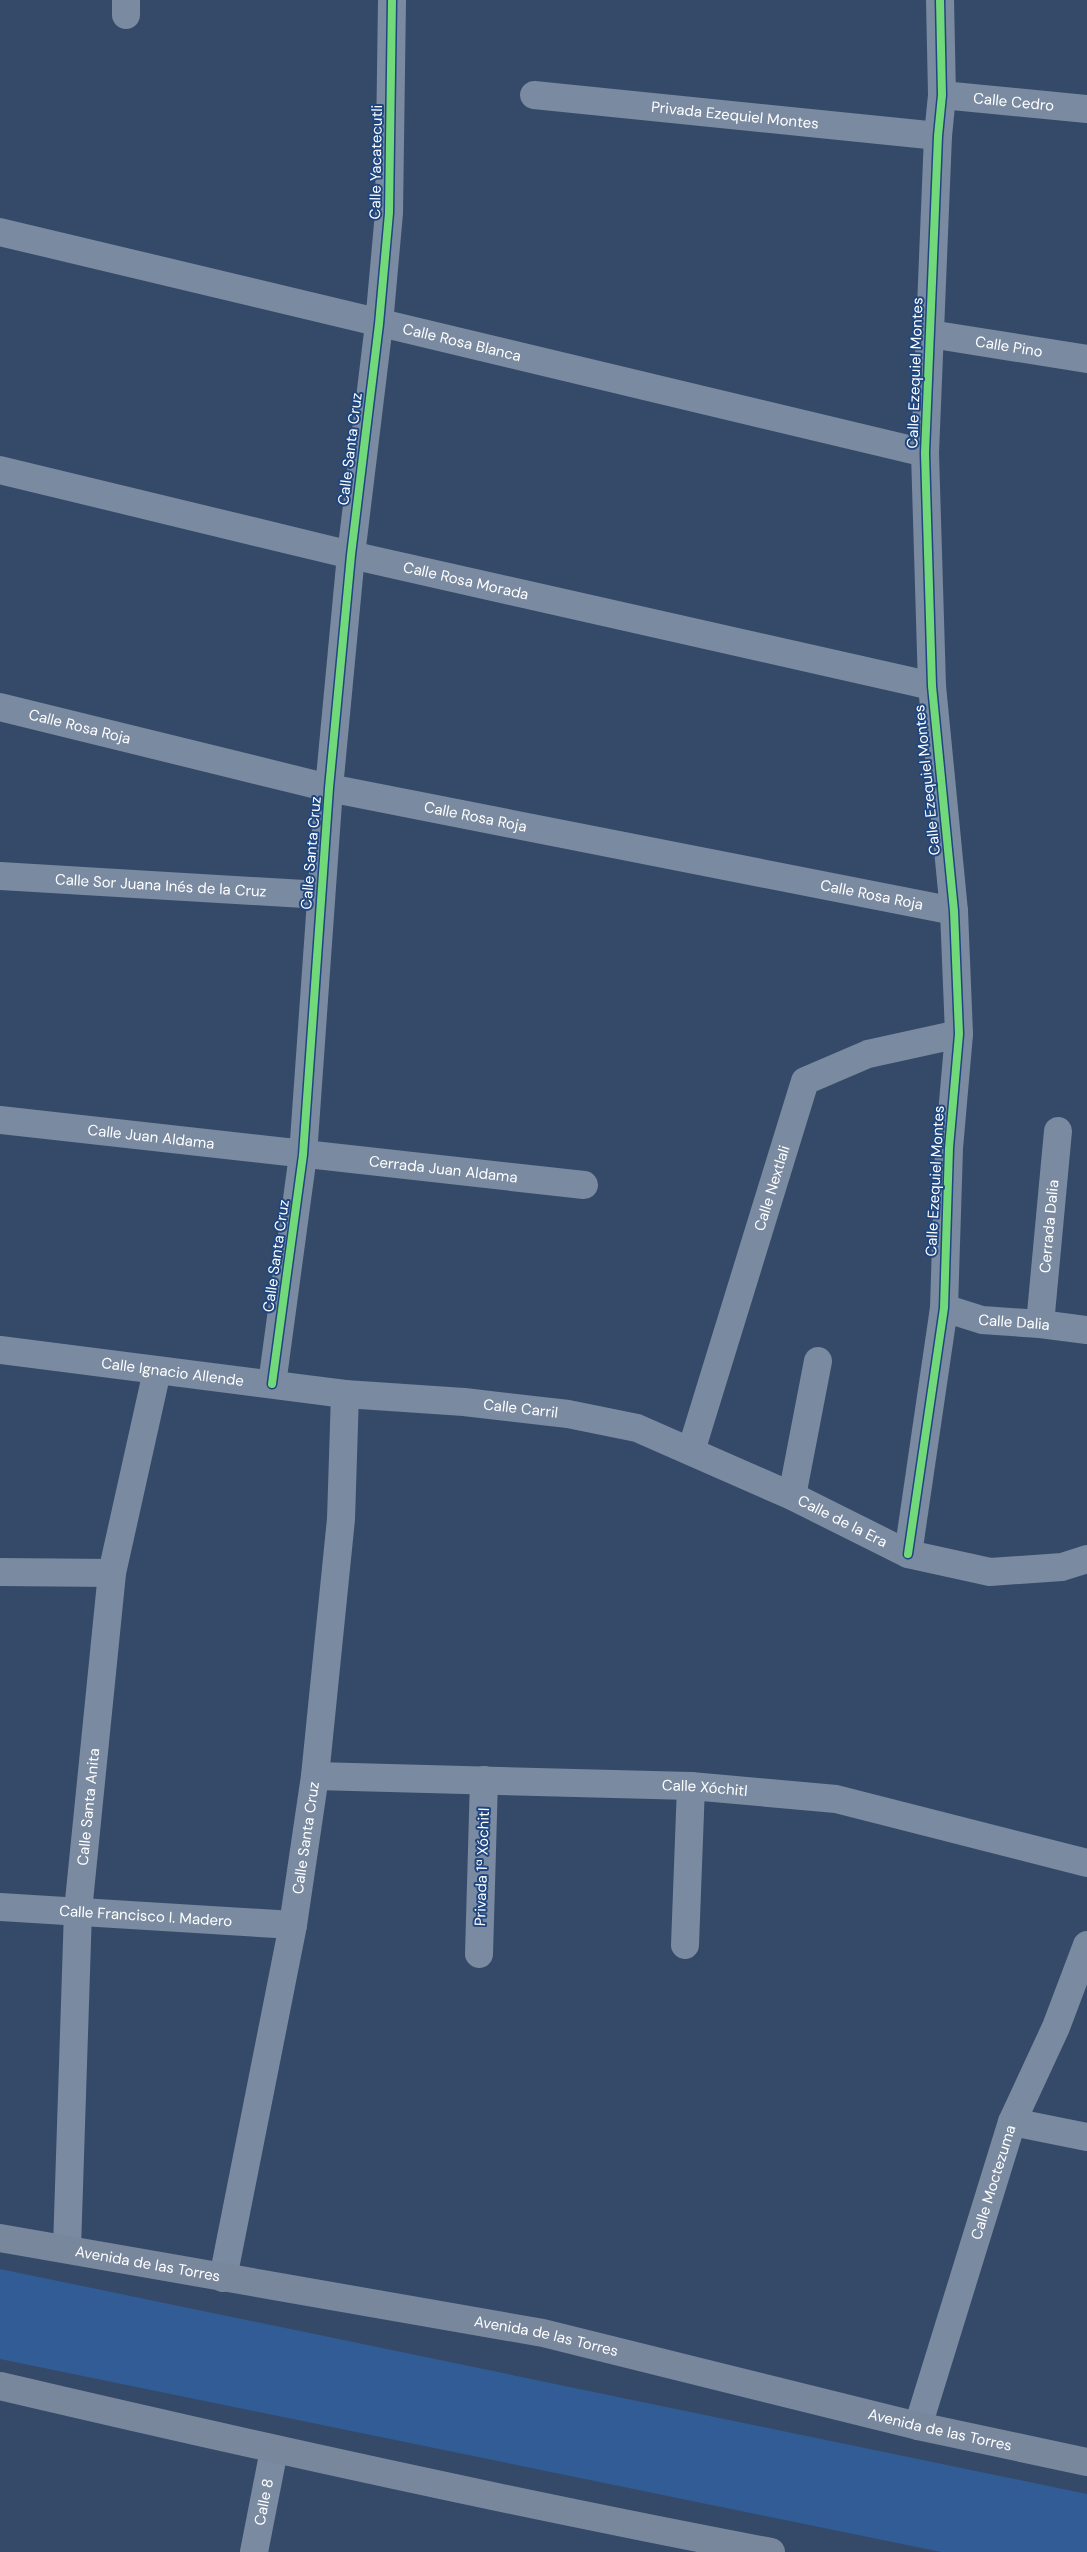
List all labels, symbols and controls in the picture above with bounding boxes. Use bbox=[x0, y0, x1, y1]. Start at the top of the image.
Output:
street label: Calle Cedro bbox=[972, 88, 1055, 116]
street label: Privada Ezequiel Montes bbox=[650, 97, 820, 134]
street label: Calle Yacatecutli bbox=[365, 105, 387, 219]
street label: Calle Ezequiel Montes bbox=[902, 297, 928, 449]
street label: Calle Rosa Blanca bbox=[401, 319, 523, 366]
street label: Calle Pino bbox=[974, 331, 1044, 362]
street label: Calle Santa Cruz bbox=[333, 391, 367, 506]
street label: Calle Rosa Morada bbox=[401, 557, 531, 605]
street label: Calle Rosa Roja bbox=[27, 704, 133, 749]
street label: Calle Ezequiel Montes bbox=[909, 704, 945, 856]
street label: Calle Santa Cruz bbox=[296, 796, 326, 910]
street label: Calle Rosa Roja bbox=[422, 797, 529, 837]
street label: Calle Sor Juana Inés de la Cruz bbox=[54, 869, 267, 902]
street label: Calle Rosa Roja bbox=[819, 875, 925, 915]
street label: Calle Ezequiel Montes bbox=[921, 1105, 949, 1257]
street label: Calle Juan Aldama bbox=[87, 1120, 216, 1154]
street label: Calle Nextlali bbox=[749, 1143, 795, 1233]
street label: Cerrada Juan Aldama bbox=[368, 1151, 519, 1188]
street label: Cerrada Dalia bbox=[1035, 1179, 1063, 1274]
street label: Calle Santa Cruz bbox=[258, 1198, 294, 1314]
street label: Calle Dalia bbox=[978, 1310, 1051, 1335]
street label: Calle Ignacio Allende bbox=[100, 1353, 245, 1391]
street label: Calle Carril bbox=[482, 1394, 559, 1423]
street label: Calle de la Era bbox=[794, 1490, 891, 1552]
street label: Calle Santa Anita bbox=[73, 1747, 104, 1866]
street label: Calle Xóchitl bbox=[662, 1775, 748, 1801]
street label: Calle Santa Cruz bbox=[288, 1780, 324, 1895]
street label: Privada 1ª Xóchitl bbox=[470, 1807, 494, 1927]
street label: Calle Francisco I. Madero bbox=[59, 1901, 233, 1931]
street label: Calle Moctezuma bbox=[966, 2122, 1021, 2242]
street label: Avenida de las Torres bbox=[74, 2241, 222, 2286]
street label: Avenida de las Torres bbox=[473, 2311, 620, 2361]
street label: Avenida de las Torres bbox=[866, 2404, 1014, 2456]
street label: Calle 8 bbox=[249, 2477, 278, 2527]

